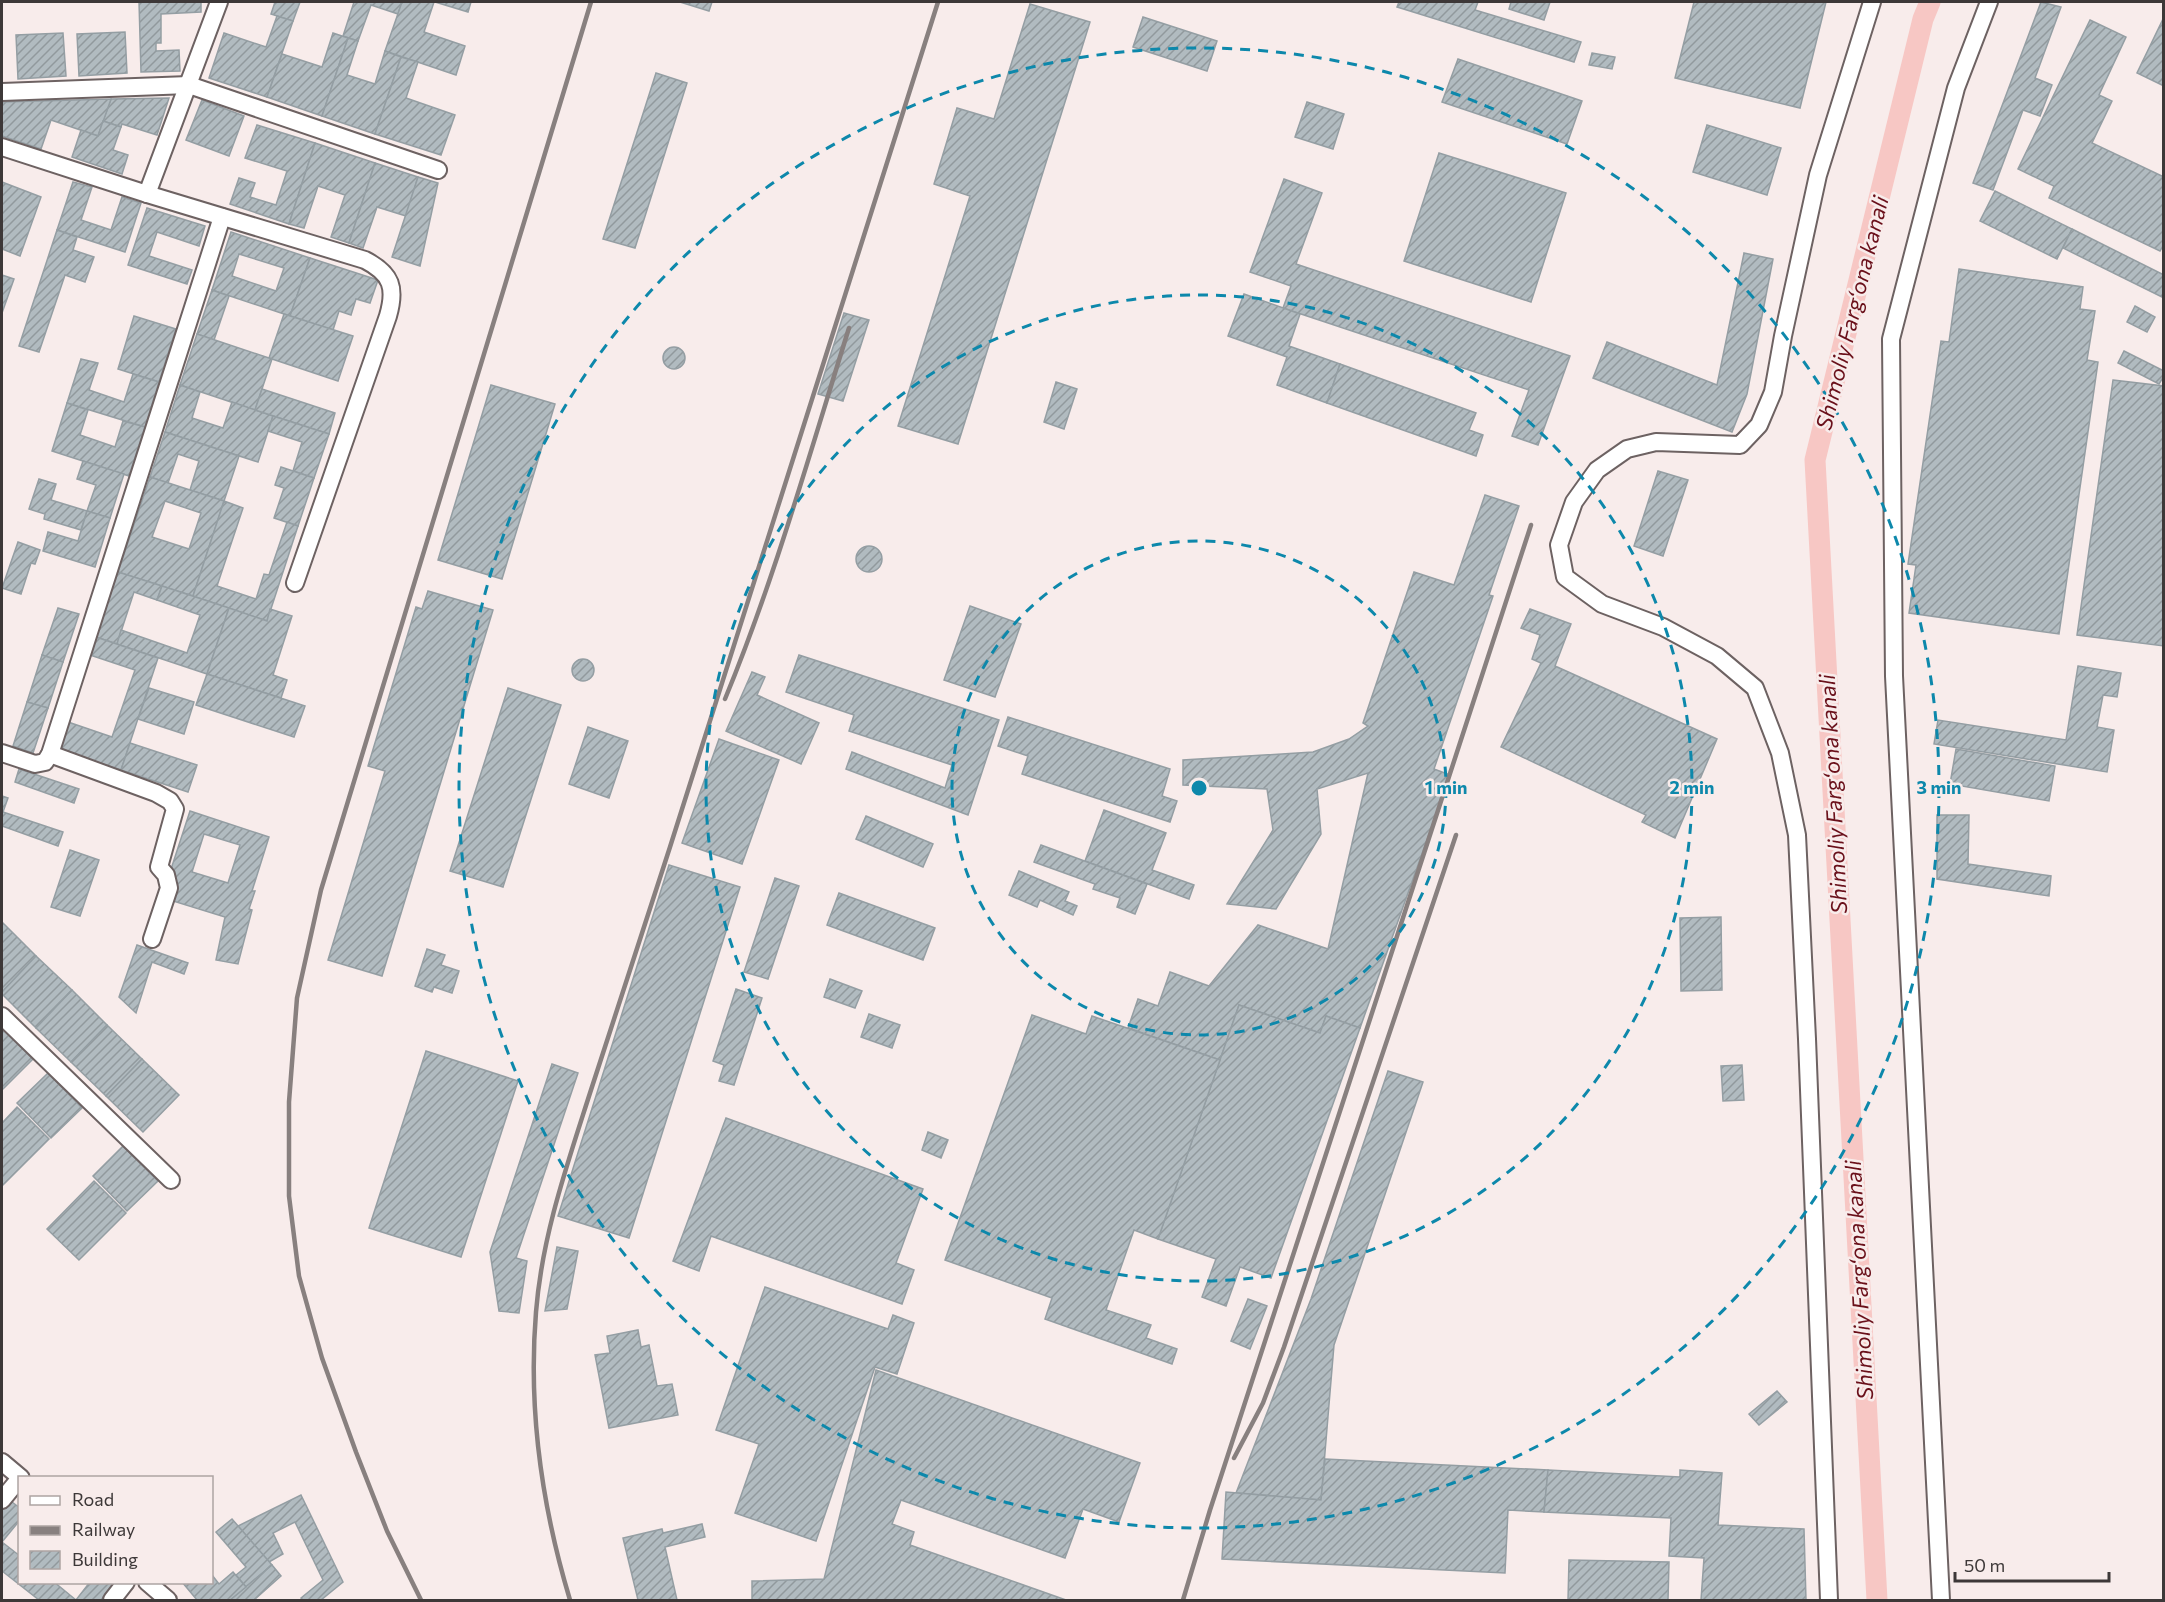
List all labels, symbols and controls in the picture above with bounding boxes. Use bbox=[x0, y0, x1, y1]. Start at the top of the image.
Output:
water label: Shimoliy Fargʻona kanali bbox=[1809, 192, 1894, 433]
water label: Shimoliy Fargʻona kanali bbox=[1813, 672, 1852, 915]
text: 1 min bbox=[1425, 776, 1467, 798]
text: 2 min bbox=[1670, 776, 1714, 798]
text: 3 min bbox=[1916, 776, 1962, 798]
centre of rings bbox=[1189, 778, 1209, 798]
water label: Shimoliy Fargʻona kanali bbox=[1839, 1158, 1878, 1401]
legend bbox=[18, 1476, 213, 1584]
text: Road bbox=[72, 1488, 114, 1510]
text: Railway bbox=[72, 1518, 135, 1540]
scale bar bbox=[1955, 1545, 2110, 1583]
text: Building bbox=[72, 1548, 138, 1570]
text: 50 m bbox=[1964, 1554, 2005, 1576]

